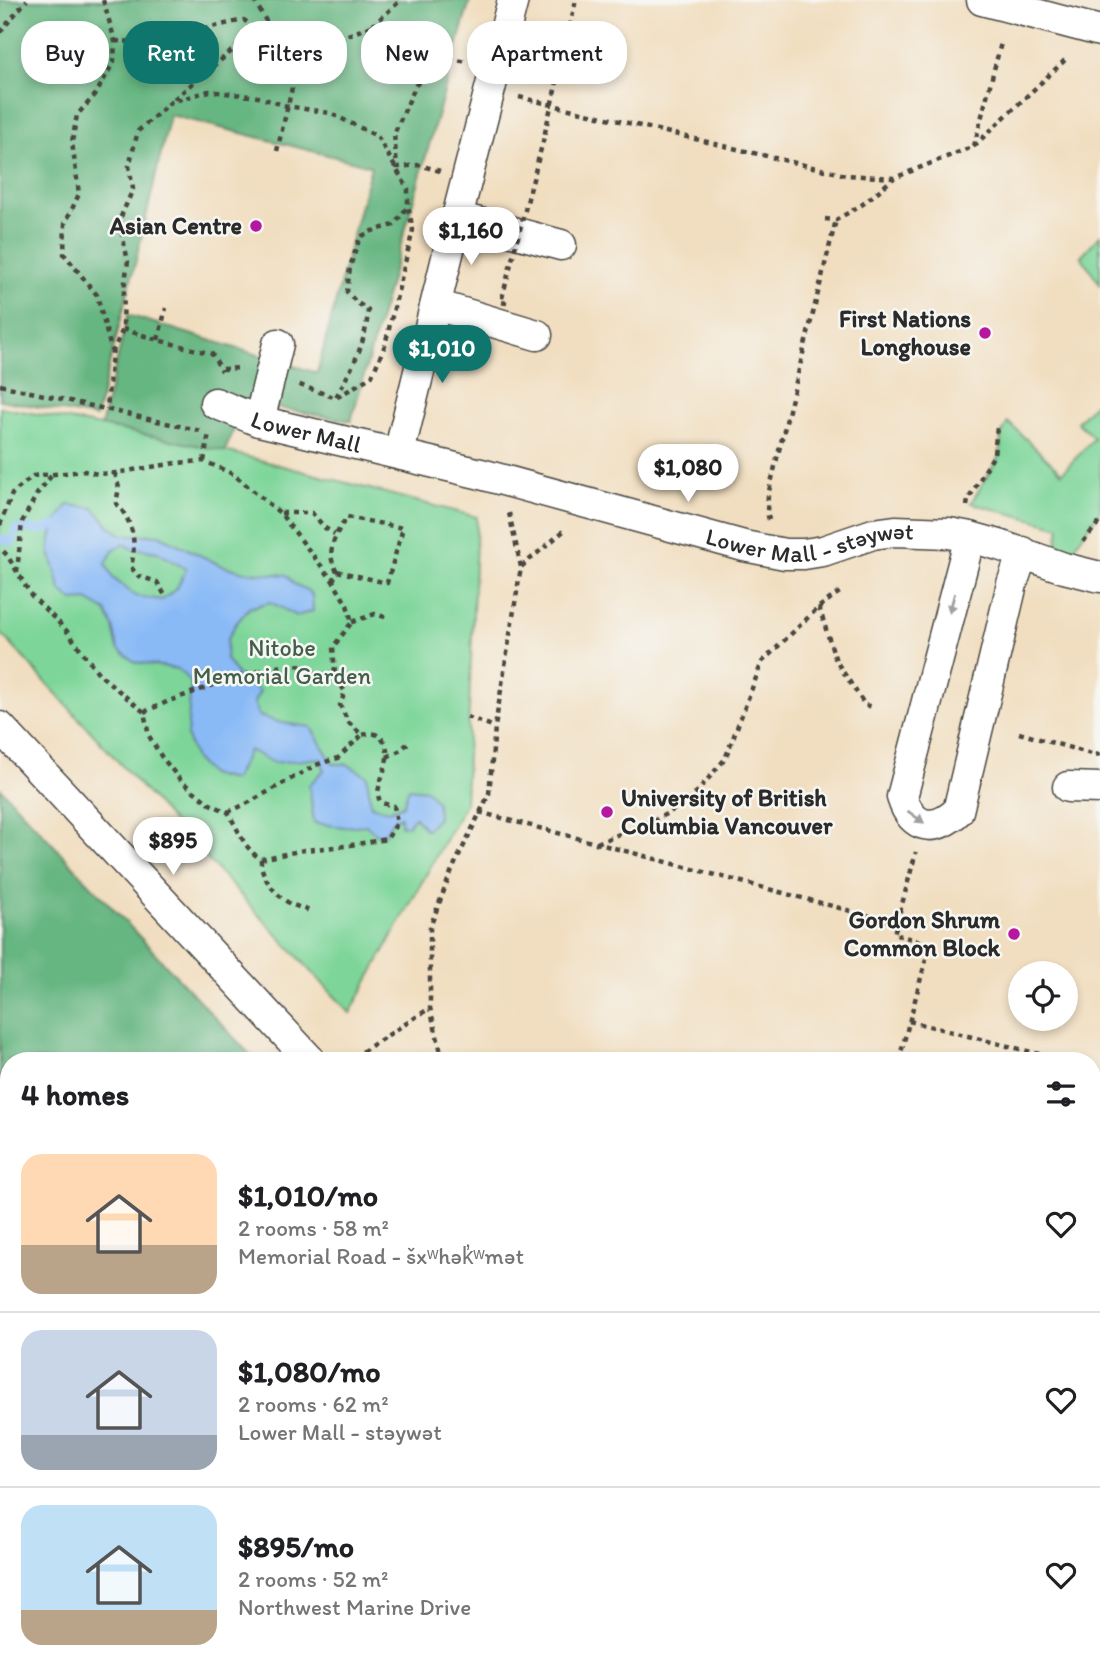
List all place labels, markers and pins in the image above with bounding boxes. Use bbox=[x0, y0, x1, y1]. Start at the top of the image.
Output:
pin: $1,160 bbox=[414, 208, 528, 267]
place label: Asian Centre bbox=[109, 211, 242, 240]
marker: Asian Centre bbox=[248, 218, 264, 234]
place label: First Nations Longhouse bbox=[839, 304, 971, 362]
marker: First Nations Longhouse bbox=[977, 325, 993, 341]
pin: $1,010 bbox=[385, 326, 499, 385]
pin: $1,080 bbox=[631, 444, 745, 504]
place label: University of British Columbia Vancouver bbox=[621, 783, 833, 840]
marker: University of British Columbia Vancouver bbox=[599, 804, 615, 820]
pin: $895 bbox=[132, 818, 214, 877]
place label: Gordon Shrum Common Block bbox=[844, 905, 1001, 962]
marker: Gordon Shrum Common Block bbox=[1006, 926, 1022, 942]

